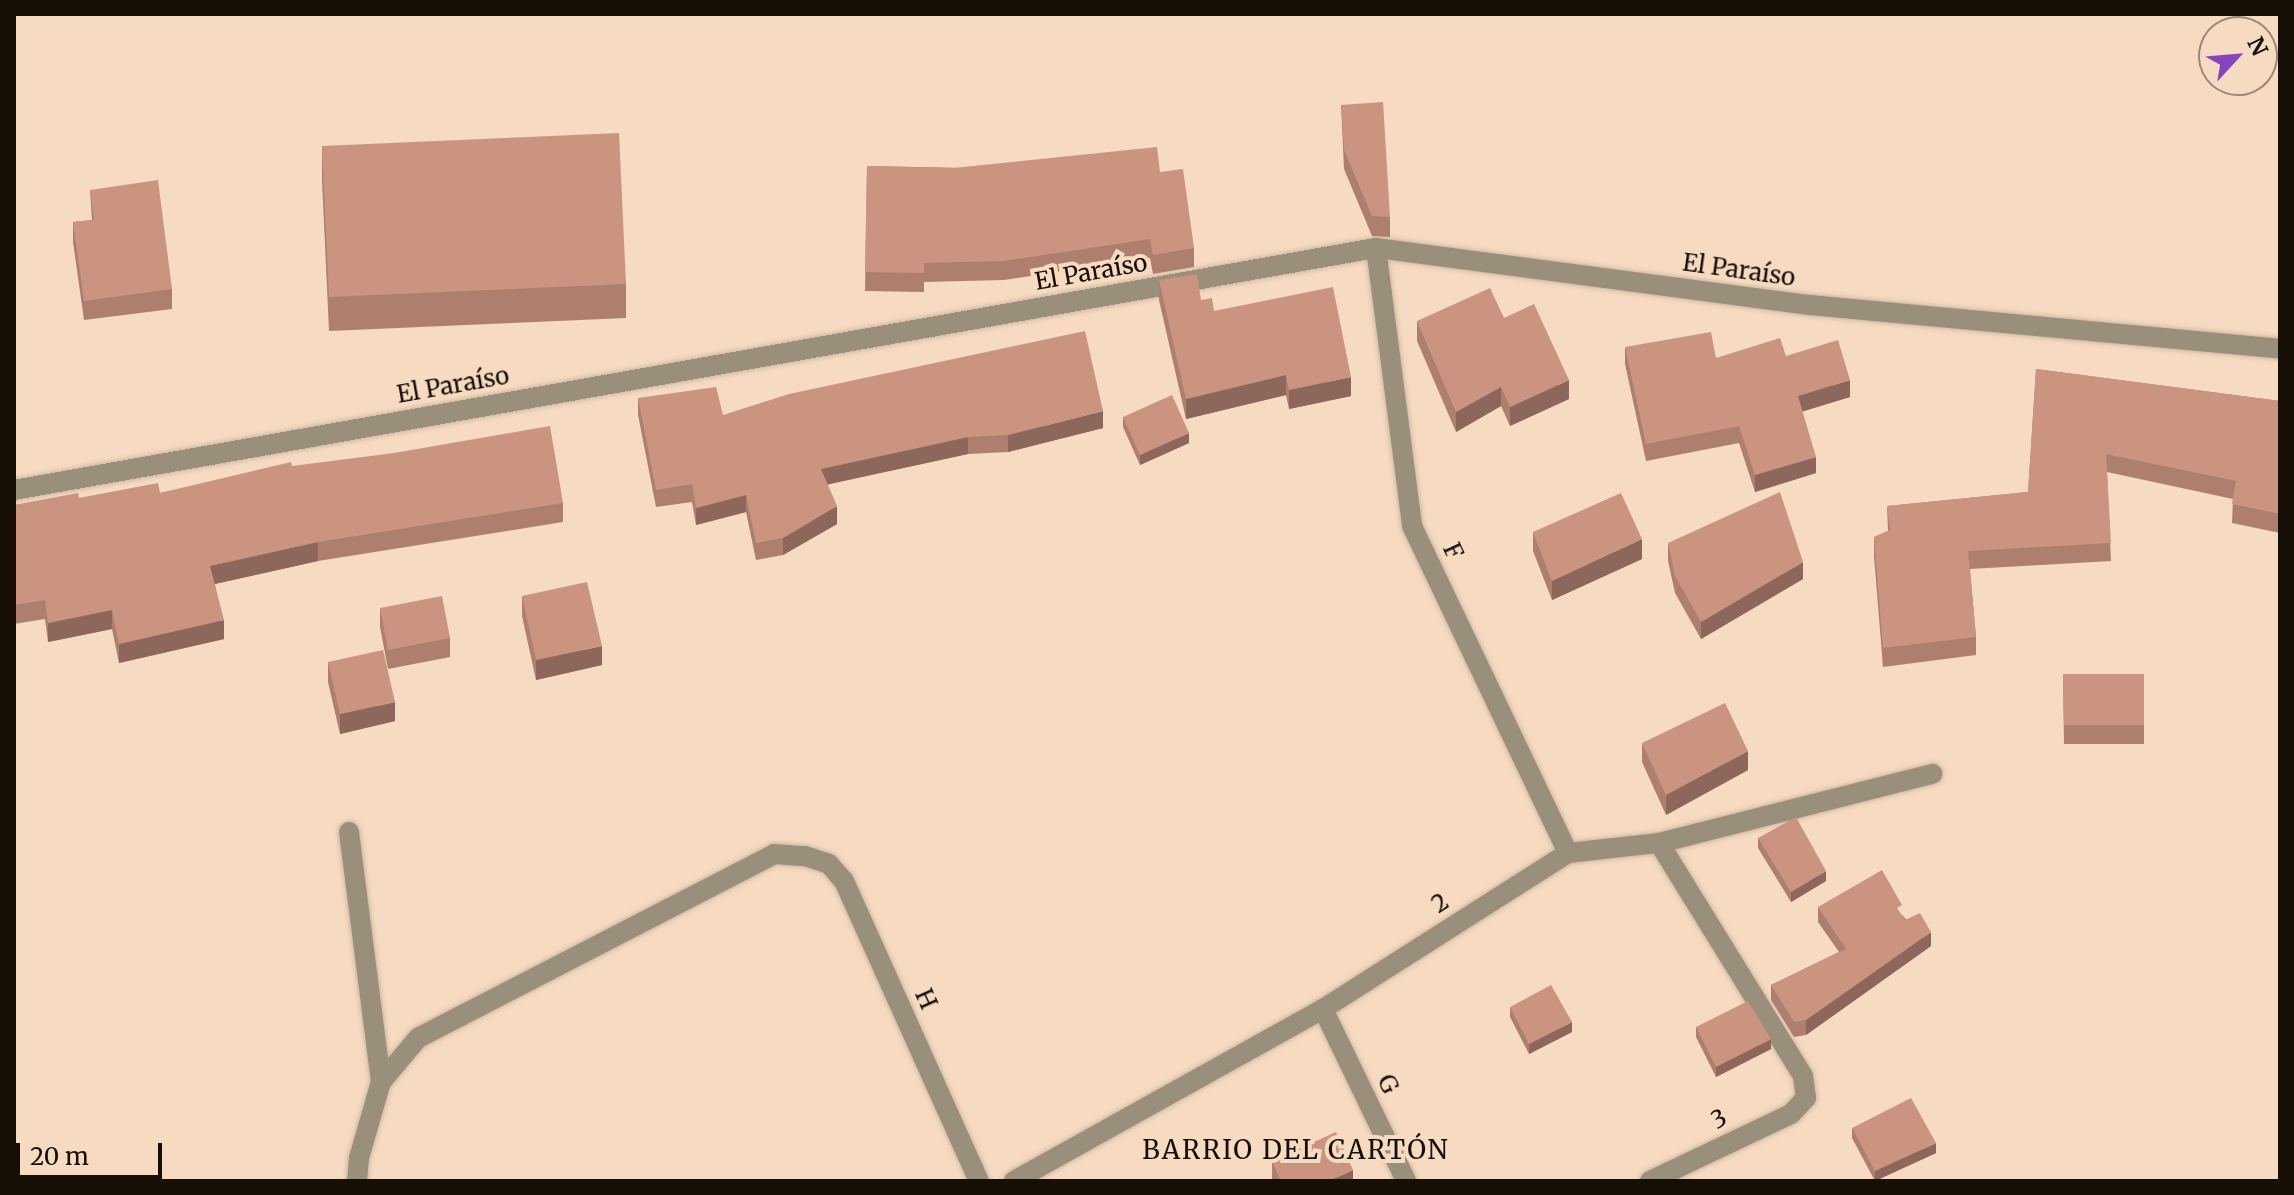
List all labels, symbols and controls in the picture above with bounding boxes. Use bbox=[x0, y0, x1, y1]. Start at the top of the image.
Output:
north arrow bbox=[2198, 16, 2278, 96]
text: N bbox=[2241, 32, 2274, 60]
street label: El Paraíso bbox=[1033, 248, 1149, 296]
street label: El Paraíso bbox=[1681, 248, 1797, 292]
street label: El Paraíso bbox=[395, 361, 511, 409]
street label: F bbox=[1437, 538, 1469, 564]
street label: 2 bbox=[1426, 887, 1454, 919]
street label: H bbox=[909, 984, 943, 1014]
street label: G bbox=[1371, 1070, 1405, 1098]
street label: 3 bbox=[1707, 1103, 1731, 1135]
scale bar bbox=[20, 1127, 166, 1177]
district label: BARRIO DEL CARTÓN bbox=[1142, 1134, 1450, 1166]
text: 20 m bbox=[30, 1141, 89, 1172]

